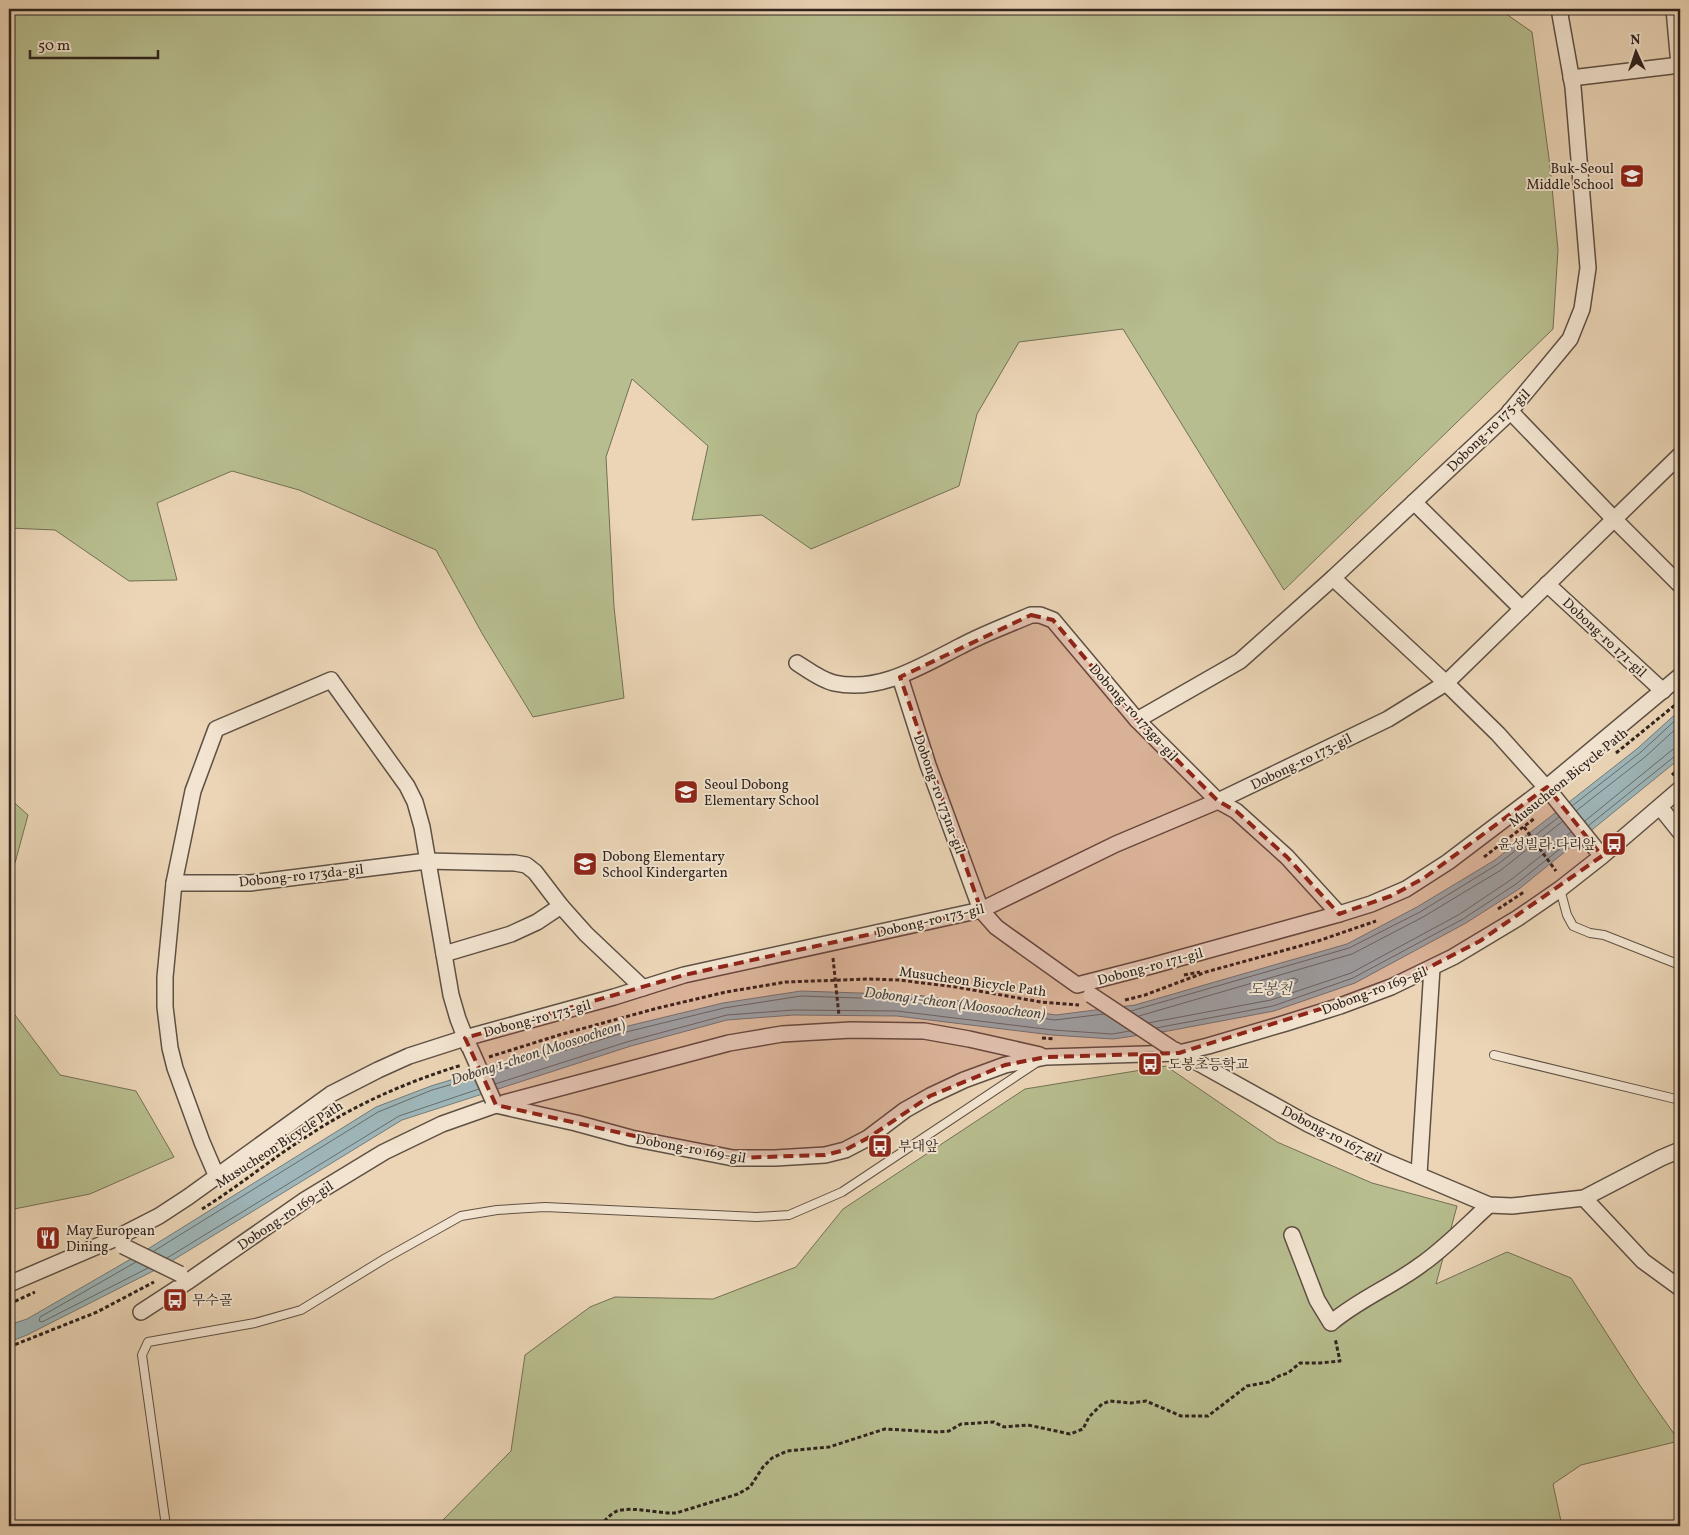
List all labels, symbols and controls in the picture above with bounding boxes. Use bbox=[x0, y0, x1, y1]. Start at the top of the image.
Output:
scale bar bbox=[30, 28, 158, 60]
north arrow bbox=[1612, 28, 1662, 78]
text: N bbox=[1630, 31, 1641, 50]
text: 50 m bbox=[38, 36, 70, 57]
place label: Buk-Seoul Middle School bbox=[1526, 160, 1614, 195]
school or university icon: Buk-Seoul Middle School bbox=[1619, 163, 1645, 189]
street label: Dobong-ro 175-gil bbox=[1443, 385, 1535, 477]
street label: Dobong-ro 171-gil bbox=[1558, 594, 1650, 682]
street label: Dobong-ro 173ga-gil bbox=[1084, 660, 1182, 766]
street label: Musucheon Bicycle Path bbox=[1505, 724, 1633, 832]
street label: Dobong-ro 173-gil bbox=[1248, 730, 1355, 795]
street label: Dobong-ro 173na-gil bbox=[908, 732, 969, 857]
place label: Seoul Dobong Elementary School bbox=[704, 776, 819, 811]
school or university icon: Seoul Dobong Elementary School bbox=[673, 779, 699, 805]
bus stop icon: 윤성빌라.다리앞 bbox=[1601, 831, 1627, 857]
place label: 윤성빌라.다리앞 bbox=[1498, 836, 1596, 855]
place label: Dobong Elementary School Kindergarten bbox=[602, 848, 728, 883]
school or university icon: Dobong Elementary School Kindergarten bbox=[572, 851, 598, 877]
street label: Dobong-ro 173da-gil bbox=[238, 860, 365, 892]
street label: Dobong-ro 173-gil bbox=[874, 900, 986, 943]
street label: Dobong-ro 171-gil bbox=[1095, 944, 1205, 991]
street label: Musucheon Bicycle Path bbox=[898, 963, 1048, 1002]
street label: Dobong-ro 169-gil bbox=[1319, 963, 1430, 1020]
water label: 도봉천 bbox=[1248, 980, 1293, 1001]
water label: Dobong 1-cheon (Moosoocheon) bbox=[863, 983, 1047, 1026]
street label: Dobong-ro 173-gil bbox=[482, 996, 593, 1043]
water label: Dobong 1-cheon (Moosoocheon) bbox=[448, 1015, 629, 1092]
bus stop icon: 도봉초등학교 bbox=[1137, 1051, 1163, 1077]
place label: 도봉초등학교 bbox=[1168, 1056, 1250, 1075]
street label: Musucheon Bicycle Path bbox=[212, 1097, 347, 1194]
street label: Dobong-ro 167-gil bbox=[1278, 1102, 1385, 1169]
street label: Dobong-ro 169-gil bbox=[634, 1130, 747, 1169]
bus stop icon: 부대앞 bbox=[867, 1133, 893, 1159]
place label: 부대앞 bbox=[898, 1138, 939, 1157]
street label: Dobong-ro 169-gil bbox=[234, 1177, 337, 1255]
place label: May European Dining bbox=[66, 1222, 155, 1257]
restaurant icon: May European Dining bbox=[35, 1225, 61, 1251]
bus stop icon: 무수골 bbox=[162, 1287, 188, 1313]
place label: 무수골 bbox=[192, 1292, 233, 1311]

